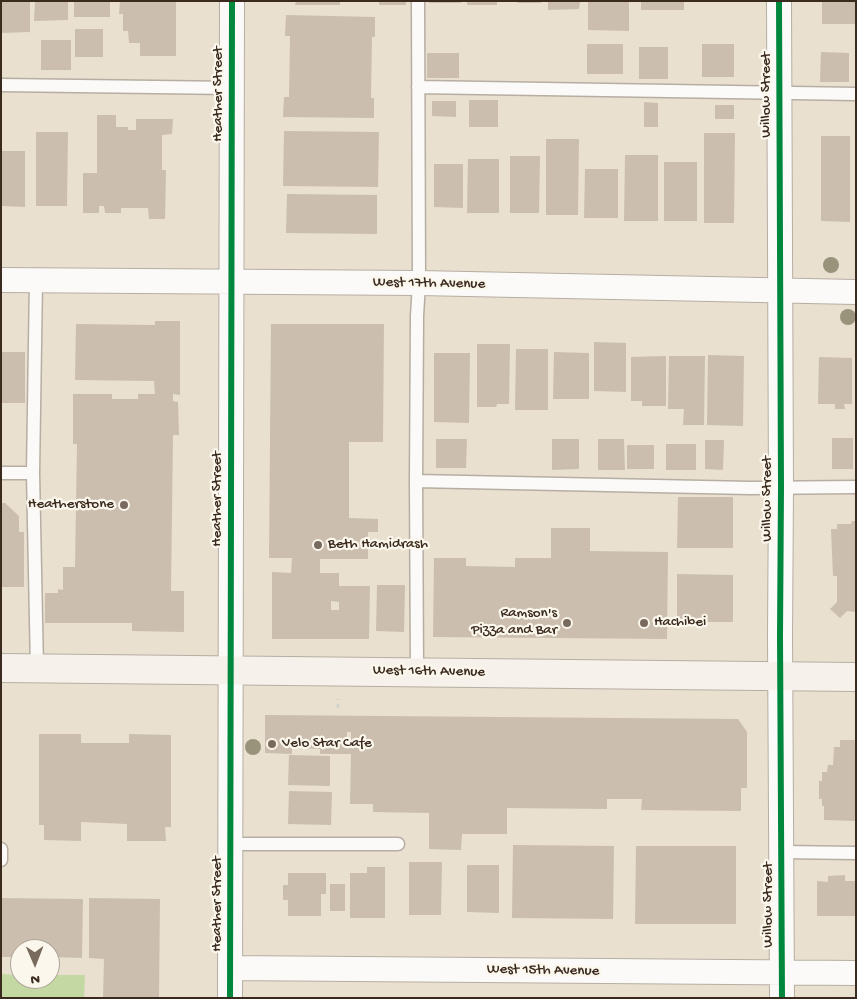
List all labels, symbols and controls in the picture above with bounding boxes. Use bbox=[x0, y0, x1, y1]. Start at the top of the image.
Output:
street label: Heather Street bbox=[210, 46, 228, 142]
street label: Willow Street bbox=[758, 52, 776, 138]
street label: West 17th Avenue bbox=[373, 274, 485, 294]
street label: Heather Street bbox=[209, 451, 227, 547]
street label: Willow Street bbox=[759, 456, 777, 542]
place label: Heatherstone bbox=[28, 496, 114, 514]
marker: Heatherstone bbox=[118, 499, 130, 511]
place label: Beth Hamidrash bbox=[328, 536, 428, 554]
marker: Beth Hamidrash bbox=[312, 539, 324, 551]
place label: Ramson's Pizza and Bar bbox=[471, 605, 557, 640]
place label: Hachibei bbox=[654, 614, 706, 632]
marker: Ramson's Pizza and Bar bbox=[561, 617, 573, 629]
marker: Hachibei bbox=[638, 617, 650, 629]
street label: West 16th Avenue bbox=[373, 662, 485, 682]
place label: Velo Star Cafe bbox=[282, 735, 372, 753]
marker: Velo Star Cafe bbox=[266, 738, 278, 750]
street label: Heather Street bbox=[209, 856, 227, 952]
street label: Willow Street bbox=[760, 862, 778, 948]
north arrow bbox=[10, 939, 60, 989]
street label: West 15th Avenue bbox=[487, 961, 599, 981]
text: N bbox=[31, 970, 40, 987]

